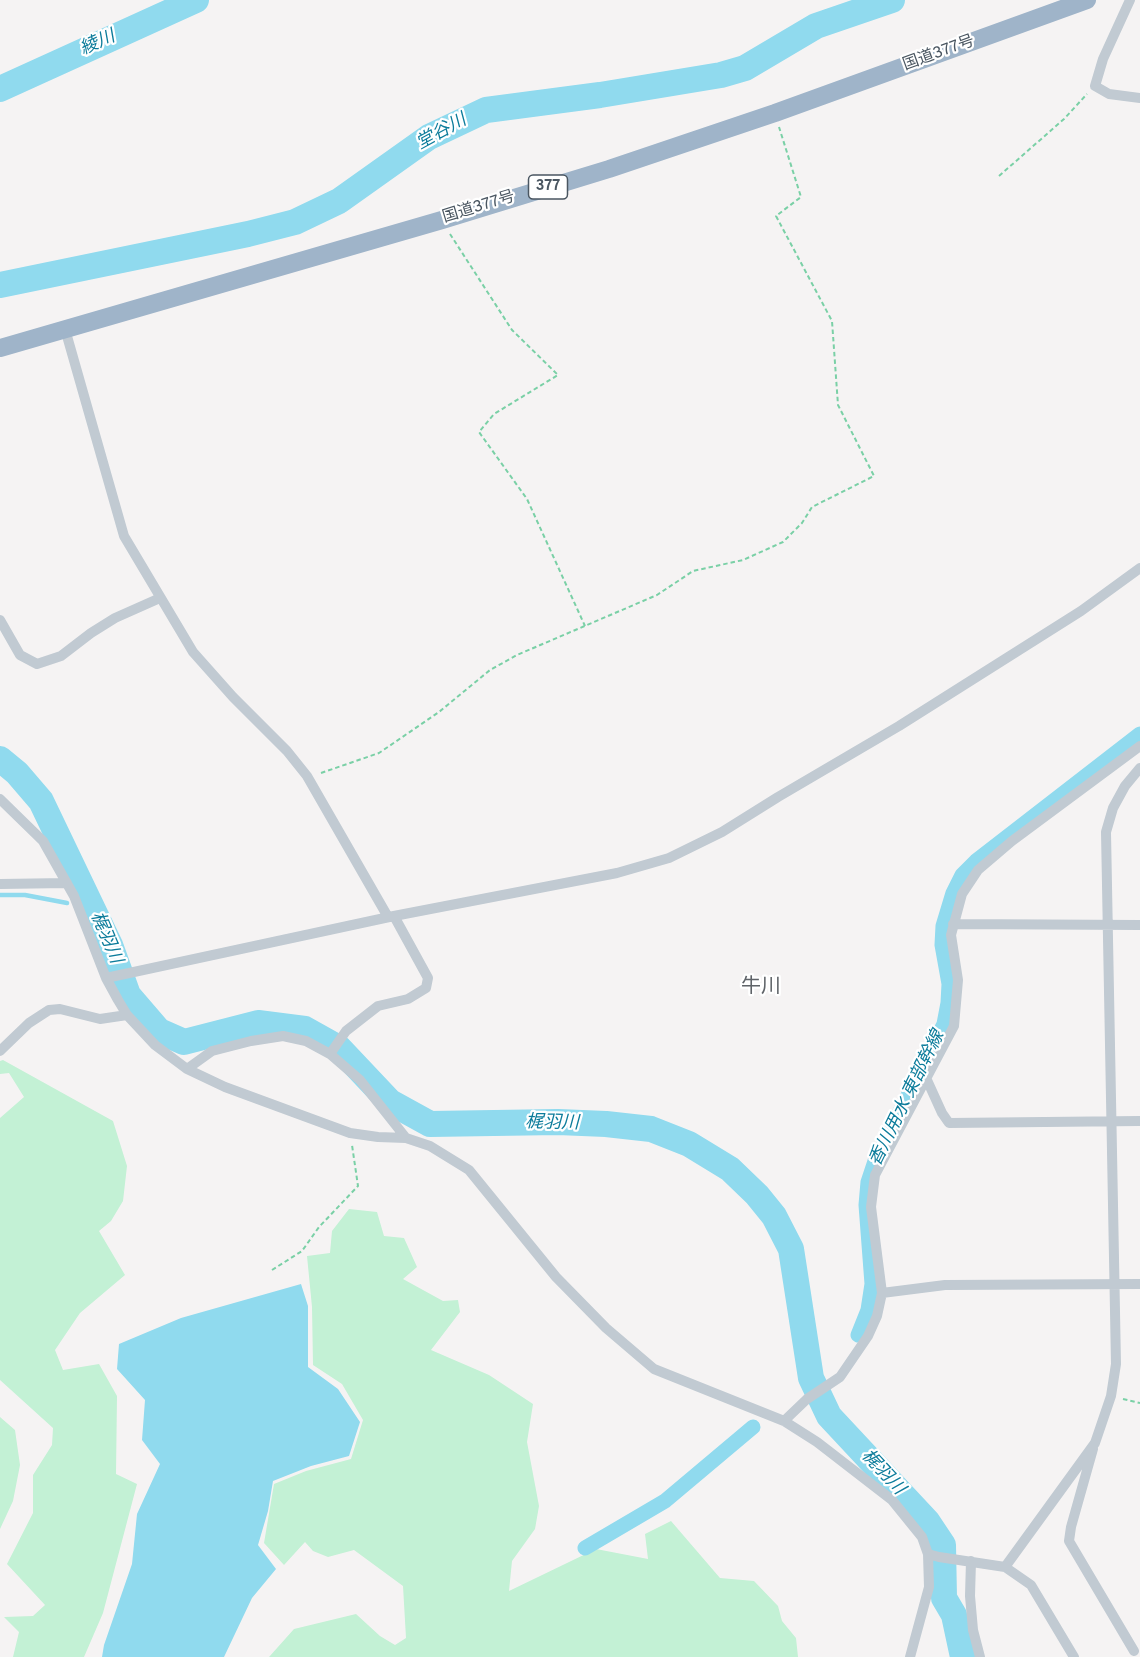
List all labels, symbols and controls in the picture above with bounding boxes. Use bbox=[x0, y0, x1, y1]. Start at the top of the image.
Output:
water label: 綾川 bbox=[77, 27, 119, 61]
street label: 国道377号 bbox=[901, 32, 977, 76]
water label: 堂谷川 bbox=[413, 110, 471, 156]
road number: 377 bbox=[528, 175, 568, 199]
street label: 国道377号 bbox=[440, 188, 518, 228]
water label: 梶羽川 bbox=[85, 909, 125, 967]
district label: 牛川 bbox=[741, 976, 781, 1000]
water label: 香川用水 東部幹線 bbox=[866, 1028, 950, 1170]
water label: 梶羽川 bbox=[525, 1113, 579, 1135]
water label: 梶羽川 bbox=[856, 1446, 908, 1500]

